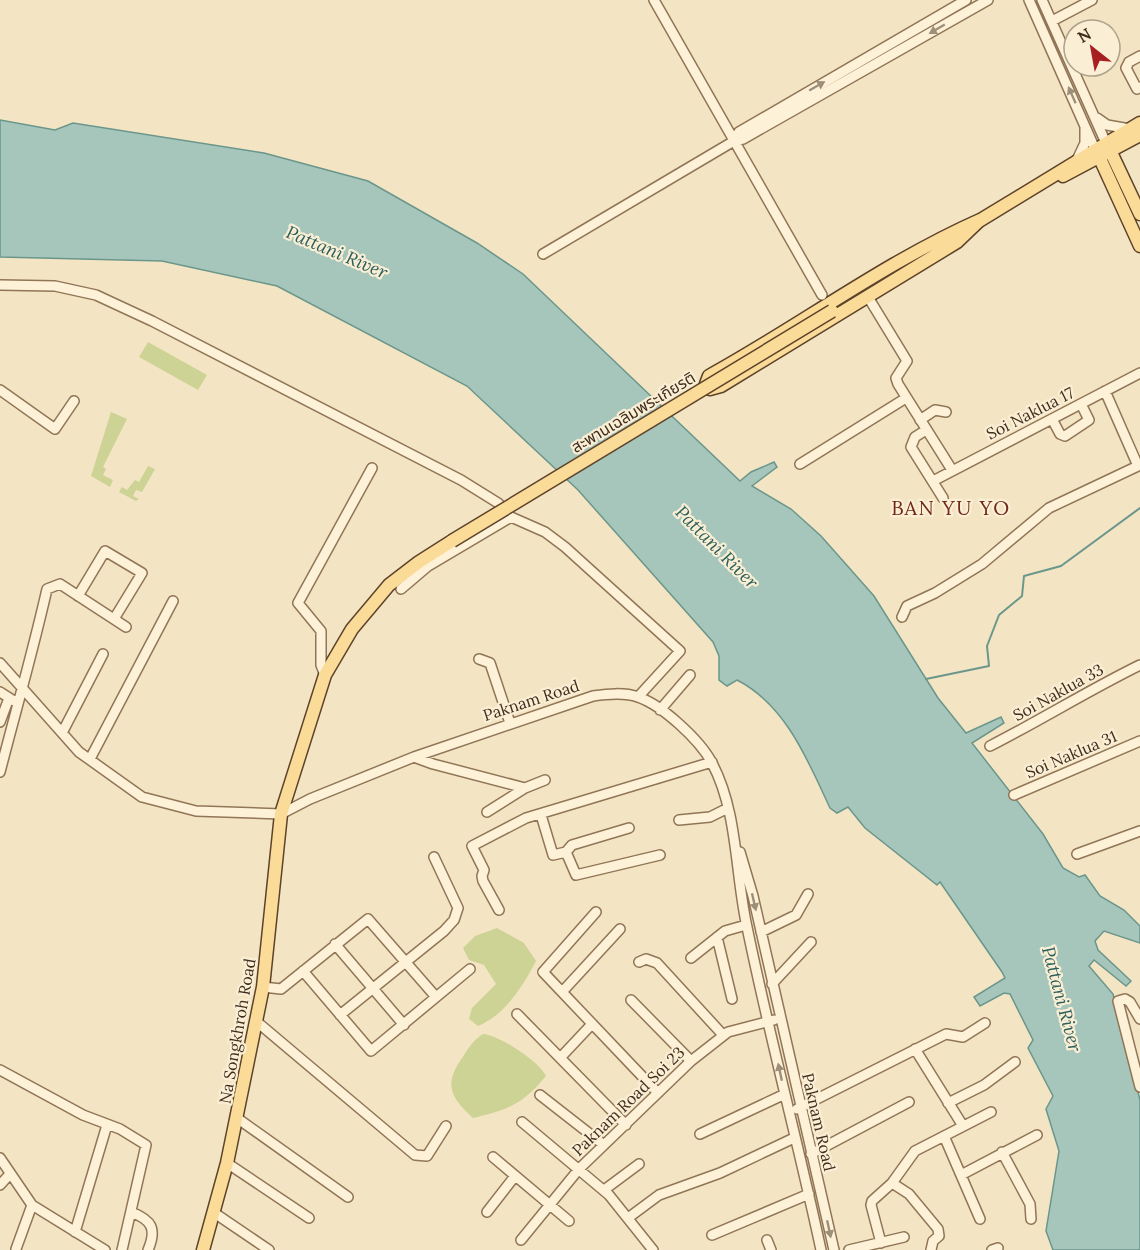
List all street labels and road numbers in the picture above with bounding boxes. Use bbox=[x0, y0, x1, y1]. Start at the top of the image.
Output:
street label: สะพานเฉลิมพระเกียรติ bbox=[567, 367, 699, 457]
street label: Soi Naklua 17 bbox=[983, 382, 1078, 444]
street label: Soi Naklua 33 bbox=[1009, 659, 1107, 725]
street label: Paknam Road bbox=[480, 675, 582, 725]
street label: Soi Naklua 31 bbox=[1022, 726, 1120, 782]
street label: Na Songkhroh Road bbox=[214, 956, 260, 1105]
street label: Paknam Road Soi 23 bbox=[568, 1042, 688, 1160]
street label: Paknam Road bbox=[798, 1071, 840, 1173]

